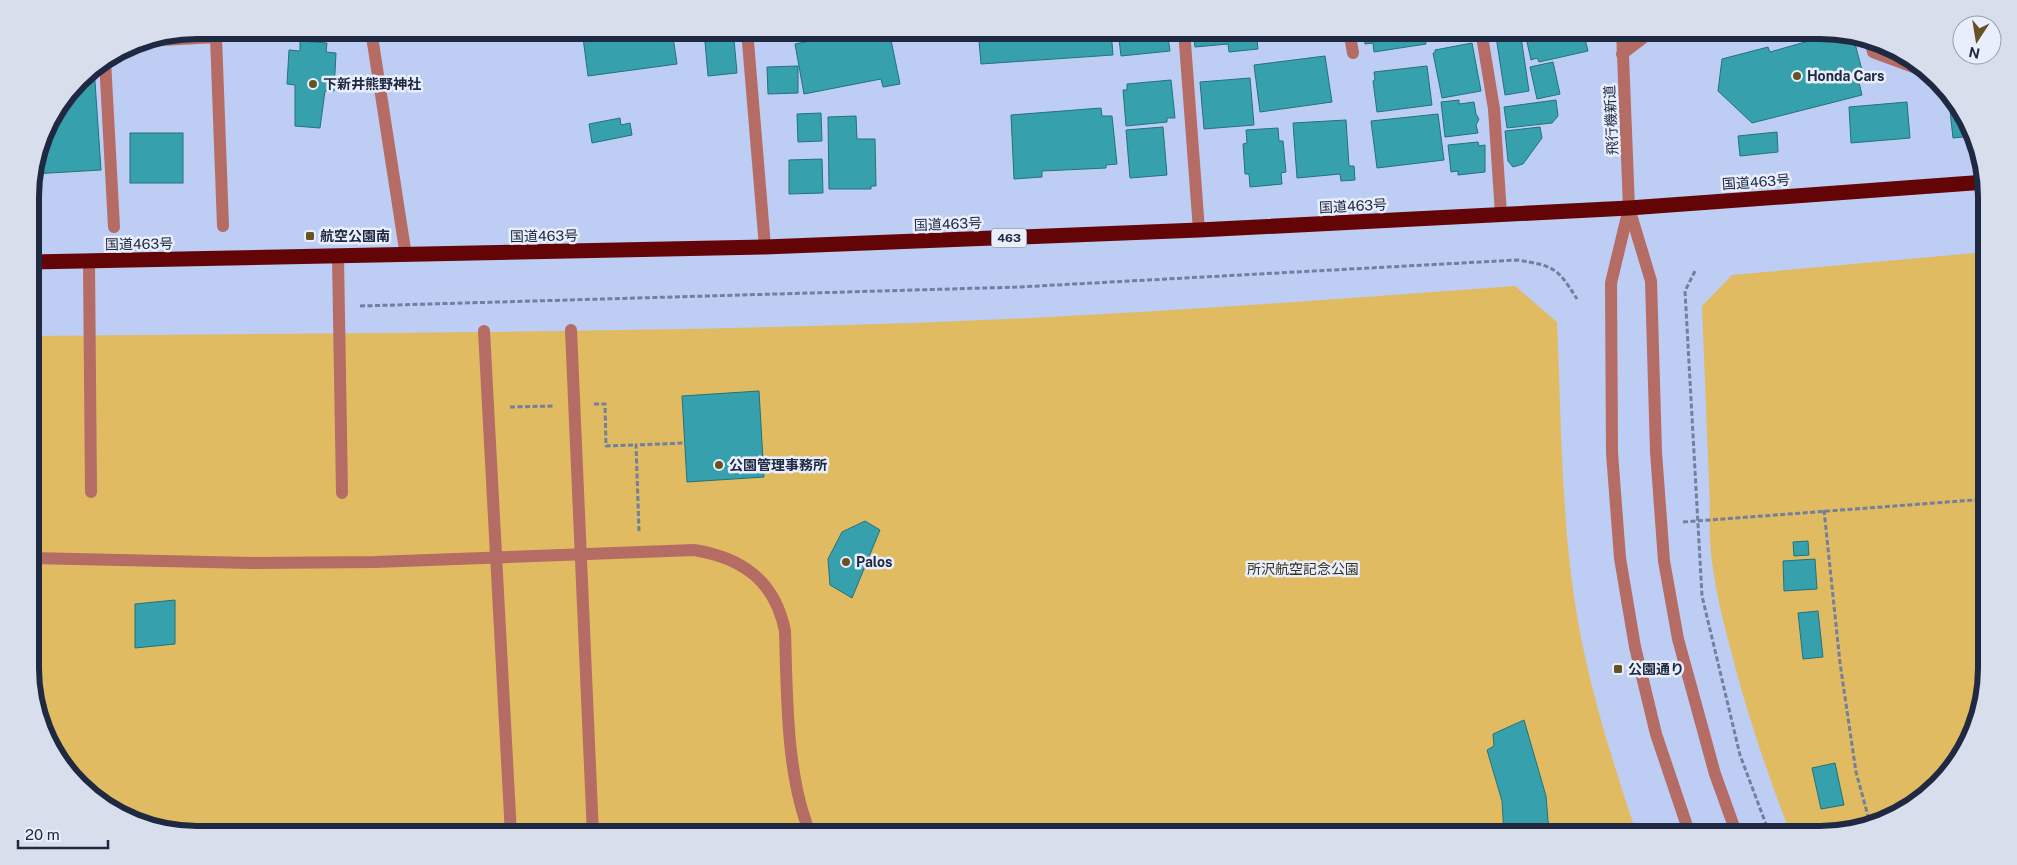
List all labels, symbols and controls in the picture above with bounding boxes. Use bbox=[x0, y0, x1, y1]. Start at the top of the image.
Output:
north arrow bbox=[1952, 15, 2002, 65]
text: N bbox=[1967, 44, 1981, 62]
place label: Honda Cars bbox=[1807, 68, 1884, 84]
marker: Honda Cars bbox=[1791, 70, 1803, 82]
place label: 下新井熊野神社 bbox=[323, 76, 421, 92]
marker: 下新井熊野神社 bbox=[307, 78, 319, 90]
street label: 飛行機新道 bbox=[1601, 85, 1621, 155]
street label: 国道463号 bbox=[1721, 172, 1791, 192]
street label: 国道463号 bbox=[1319, 196, 1387, 216]
street label: 国道463号 bbox=[914, 215, 982, 233]
street label: 国道463号 bbox=[510, 227, 578, 245]
place label: 航空公園南 bbox=[320, 228, 390, 244]
road number: 463 bbox=[992, 228, 1026, 248]
marker: 航空公園南 bbox=[304, 230, 316, 242]
street label: 国道463号 bbox=[105, 235, 173, 253]
place label: 公園管理事務所 bbox=[729, 457, 827, 473]
marker: 公園管理事務所 bbox=[713, 459, 725, 471]
place label: Palos bbox=[856, 554, 892, 570]
marker: Palos bbox=[840, 556, 852, 568]
park label: 所沢航空記念公園 bbox=[1247, 561, 1359, 577]
place label: 公園通り bbox=[1628, 661, 1684, 677]
marker: 公園通り bbox=[1612, 663, 1624, 675]
scale bar bbox=[18, 818, 108, 850]
text: 20 m bbox=[25, 826, 60, 843]

